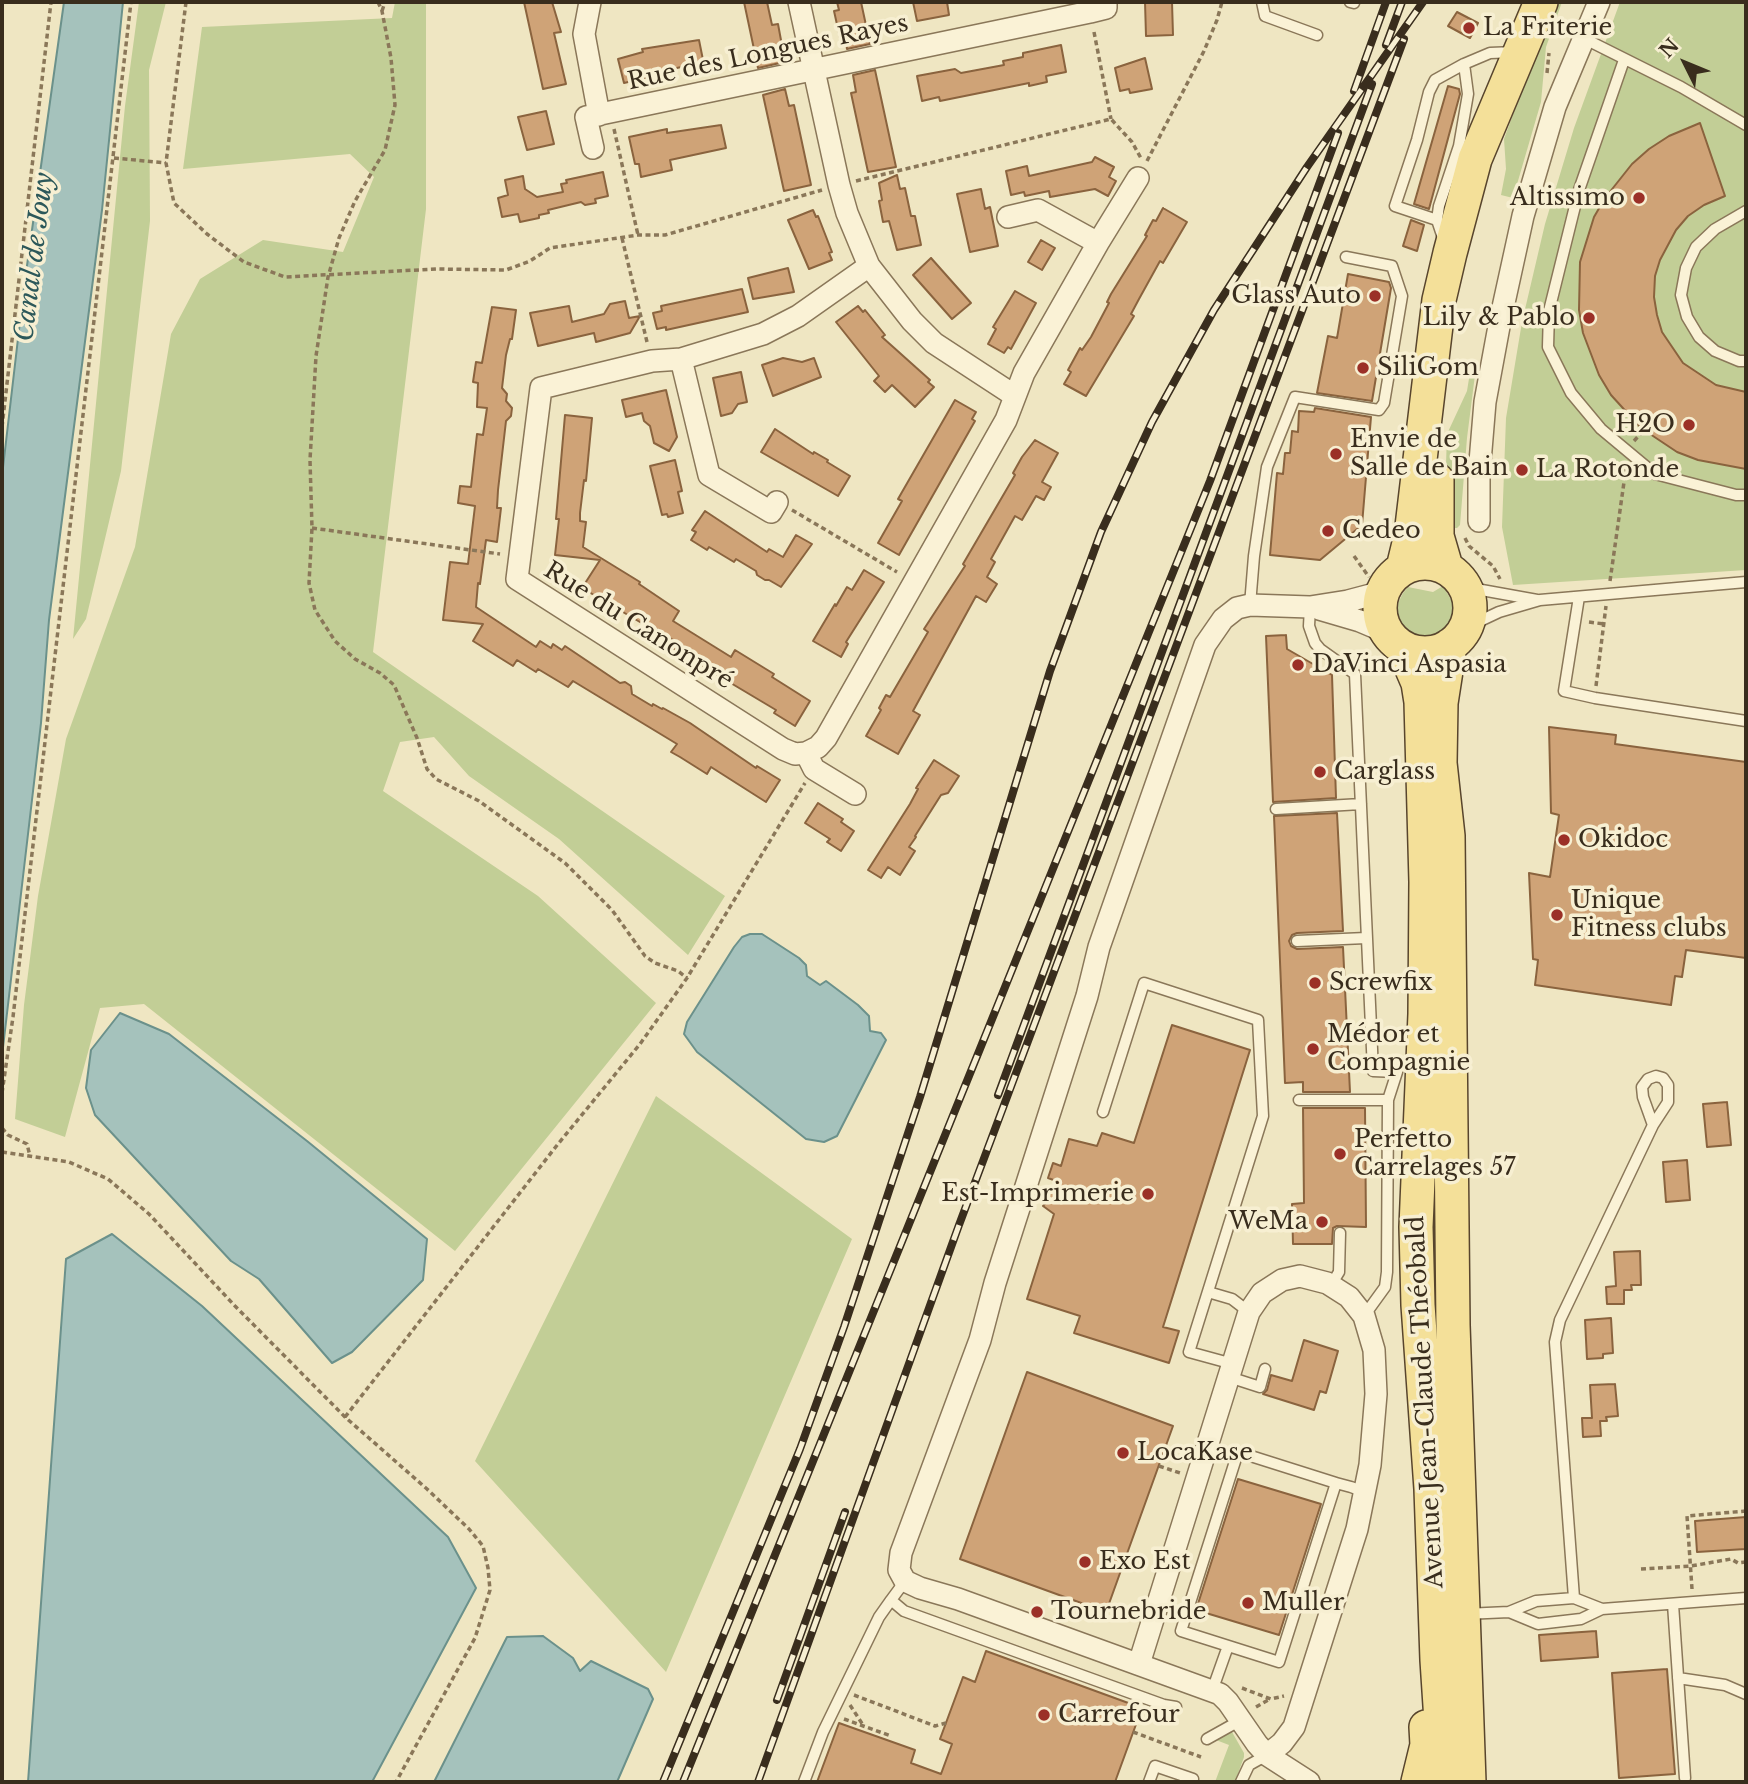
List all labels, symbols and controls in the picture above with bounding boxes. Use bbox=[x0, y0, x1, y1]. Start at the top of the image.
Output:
street label: Rue des Longues Rayes bbox=[625, 9, 911, 97]
place label: La Friterie bbox=[1483, 14, 1612, 42]
marker: La Friterie bbox=[1461, 20, 1477, 36]
north arrow bbox=[1650, 28, 1720, 98]
text: N bbox=[1655, 34, 1684, 63]
water label: Canal de Jouy bbox=[9, 171, 61, 343]
place label: Altissimo bbox=[1510, 184, 1625, 212]
marker: Altissimo bbox=[1631, 190, 1647, 206]
place label: Glass Auto bbox=[1231, 282, 1361, 310]
marker: Glass Auto bbox=[1367, 288, 1383, 304]
place label: Lily & Pablo bbox=[1423, 304, 1575, 332]
marker: Lily & Pablo bbox=[1581, 310, 1597, 326]
place label: SiliGom bbox=[1377, 354, 1479, 382]
marker: SiliGom bbox=[1355, 360, 1371, 376]
place label: H2O bbox=[1615, 411, 1675, 439]
marker: H2O bbox=[1681, 417, 1697, 433]
place label: Envie de Salle de Bain bbox=[1350, 426, 1508, 482]
marker: Envie de Salle de Bain bbox=[1328, 446, 1344, 462]
place label: La Rotonde bbox=[1536, 456, 1679, 484]
marker: La Rotonde bbox=[1514, 462, 1530, 478]
place label: Cedeo bbox=[1342, 517, 1421, 545]
marker: Cedeo bbox=[1320, 523, 1336, 539]
street label: Rue du Canonpré bbox=[538, 556, 738, 696]
place label: DaVinci Aspasia bbox=[1312, 651, 1507, 679]
marker: DaVinci Aspasia bbox=[1290, 657, 1306, 673]
place label: Carglass bbox=[1334, 758, 1435, 786]
marker: Carglass bbox=[1312, 764, 1328, 780]
place label: Okidoc bbox=[1578, 826, 1668, 854]
marker: Okidoc bbox=[1556, 832, 1572, 848]
place label: Unique Fitness clubs bbox=[1571, 887, 1727, 943]
marker: Unique Fitness clubs bbox=[1549, 907, 1565, 923]
place label: Screwfix bbox=[1329, 969, 1433, 997]
marker: Screwfix bbox=[1307, 975, 1323, 991]
place label: Médor et Compagnie bbox=[1327, 1021, 1470, 1077]
marker: Médor et Compagnie bbox=[1305, 1041, 1321, 1057]
place label: Perfetto Carrelages 57 bbox=[1354, 1126, 1515, 1182]
marker: Perfetto Carrelages 57 bbox=[1332, 1146, 1348, 1162]
place label: Est-Imprimerie bbox=[941, 1180, 1134, 1208]
marker: Est-Imprimerie bbox=[1140, 1186, 1156, 1202]
place label: WeMa bbox=[1229, 1208, 1308, 1236]
marker: WeMa bbox=[1314, 1214, 1330, 1230]
street label: Avenue Jean-Claude Théobald bbox=[1402, 1215, 1450, 1589]
place label: LocaKase bbox=[1137, 1439, 1253, 1467]
marker: LocaKase bbox=[1115, 1445, 1131, 1461]
place label: Exo Est bbox=[1099, 1548, 1191, 1576]
marker: Exo Est bbox=[1077, 1554, 1093, 1570]
place label: Muller bbox=[1262, 1589, 1345, 1617]
marker: Muller bbox=[1240, 1595, 1256, 1611]
place label: Tournebride bbox=[1051, 1598, 1206, 1626]
marker: Tournebride bbox=[1029, 1604, 1045, 1620]
place label: Carrefour bbox=[1058, 1701, 1180, 1729]
marker: Carrefour bbox=[1036, 1707, 1052, 1723]

